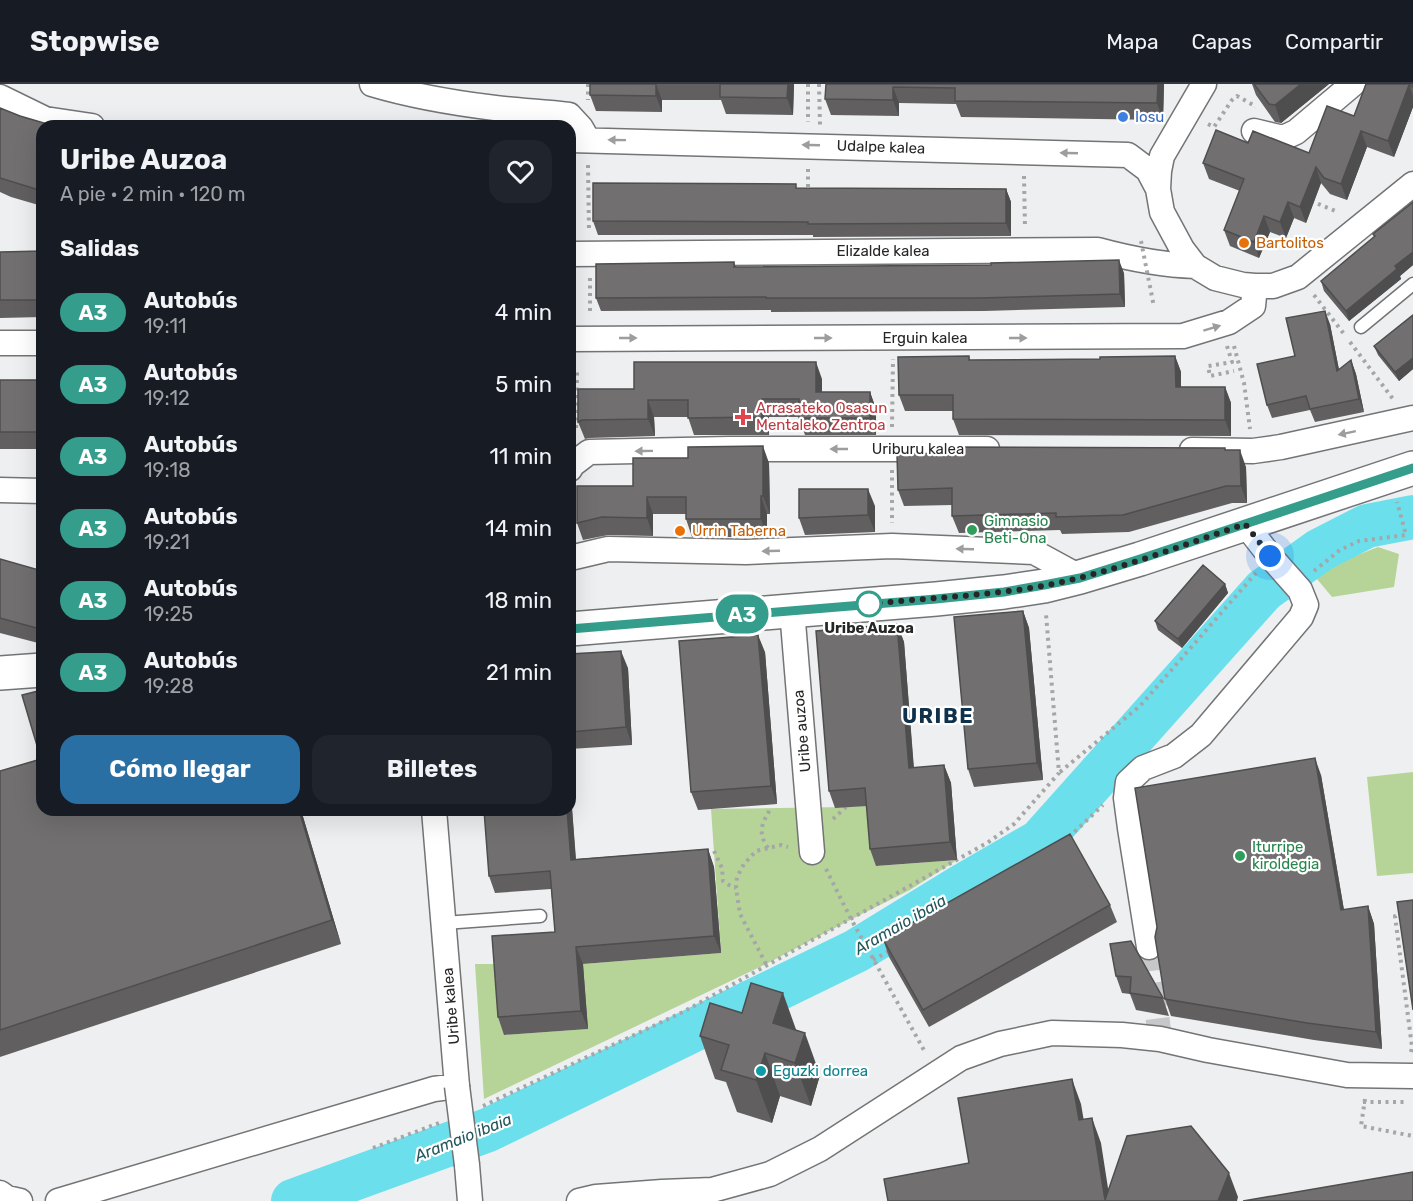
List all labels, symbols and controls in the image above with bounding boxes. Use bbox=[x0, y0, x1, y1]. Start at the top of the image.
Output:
text: Stopwise bbox=[30, 25, 160, 58]
text: Mapa bbox=[1106, 29, 1159, 54]
text: Capas bbox=[1192, 29, 1252, 54]
text: Compartir bbox=[1285, 29, 1383, 54]
place label: Iosu bbox=[1135, 108, 1164, 126]
marker: Iosu bbox=[1116, 110, 1130, 124]
one-way arrow bbox=[607, 136, 626, 145]
street label: Udalpe kalea bbox=[836, 136, 926, 158]
button: heart bbox=[489, 140, 552, 203]
one-way arrow bbox=[802, 141, 821, 150]
text: Uribe Auzoa bbox=[60, 143, 227, 176]
one-way arrow bbox=[1060, 148, 1079, 158]
text: A pie · 2 min · 120 m bbox=[60, 182, 246, 206]
place label: Bartolitos bbox=[1256, 234, 1324, 252]
text: Salidas bbox=[60, 235, 139, 262]
marker: Bartolitos bbox=[1237, 236, 1251, 250]
street label: Elizalde kalea bbox=[836, 242, 930, 260]
text: Autobús bbox=[144, 287, 238, 314]
text: 4 min bbox=[495, 299, 552, 326]
text: A3 bbox=[79, 300, 107, 325]
text: 19:11 bbox=[144, 314, 187, 338]
one-way arrow bbox=[1203, 323, 1221, 332]
street label: Erguin kalea bbox=[882, 329, 968, 347]
one-way arrow bbox=[619, 333, 638, 343]
one-way arrow bbox=[814, 333, 833, 343]
one-way arrow bbox=[1009, 333, 1028, 343]
text: Autobús bbox=[144, 359, 238, 386]
text: 5 min bbox=[495, 371, 552, 398]
text: A3 bbox=[79, 372, 107, 397]
text: 19:12 bbox=[144, 386, 190, 410]
place label: Arrasateko Osasun Mentaleko Zentroa bbox=[756, 399, 887, 434]
marker: Arrasateko Osasun Mentaleko Zentroa bbox=[734, 408, 752, 426]
one-way arrow bbox=[1338, 428, 1356, 438]
text: Autobús bbox=[144, 431, 238, 458]
street label: Uriburu kalea bbox=[872, 440, 964, 458]
text: 11 min bbox=[490, 443, 552, 470]
text: A3 bbox=[79, 444, 107, 469]
one-way arrow bbox=[829, 444, 848, 454]
one-way arrow bbox=[634, 446, 653, 456]
text: 19:18 bbox=[144, 458, 191, 482]
text: Autobús bbox=[144, 503, 238, 530]
place label: Gimnasio Beti-Ona bbox=[984, 512, 1048, 547]
text: 14 min bbox=[485, 515, 552, 542]
text: A3 bbox=[79, 516, 107, 541]
place label: Urrin Taberna bbox=[692, 522, 786, 540]
marker: Gimnasio Beti-Ona bbox=[965, 523, 979, 537]
marker: Urrin Taberna bbox=[673, 524, 687, 538]
text: 19:21 bbox=[144, 530, 190, 554]
your location bbox=[1255, 541, 1285, 571]
one-way arrow bbox=[956, 544, 975, 553]
one-way arrow bbox=[761, 547, 780, 556]
text: Autobús bbox=[144, 575, 238, 602]
text: 18 min bbox=[485, 587, 552, 614]
text: A3 bbox=[79, 588, 107, 613]
marker: Uribe Auzoa bbox=[856, 591, 882, 617]
line badge: A3 bbox=[715, 594, 769, 634]
text: 19:25 bbox=[144, 602, 193, 626]
text: A3 bbox=[728, 602, 756, 627]
place label: Uribe Auzoa bbox=[824, 619, 914, 637]
text: Autobús bbox=[144, 647, 238, 674]
text: 21 min bbox=[486, 659, 552, 686]
text: A3 bbox=[79, 660, 107, 685]
text: 19:28 bbox=[144, 674, 194, 698]
street label: Uribe auzoa bbox=[789, 689, 815, 773]
district label: URIBE bbox=[902, 703, 974, 728]
button: Cómo llegar bbox=[60, 735, 300, 804]
button: Billetes bbox=[312, 735, 552, 804]
place label: Iturripe kiroldegia bbox=[1252, 838, 1319, 873]
marker: Iturripe kiroldegia bbox=[1233, 849, 1247, 863]
water label: Aramaio ibaia bbox=[850, 890, 950, 959]
street label: Uribe kalea bbox=[439, 967, 463, 1045]
place label: Eguzki dorrea bbox=[773, 1062, 868, 1080]
marker: Eguzki dorrea bbox=[754, 1064, 768, 1078]
water label: Aramaio ibaia bbox=[411, 1109, 515, 1166]

